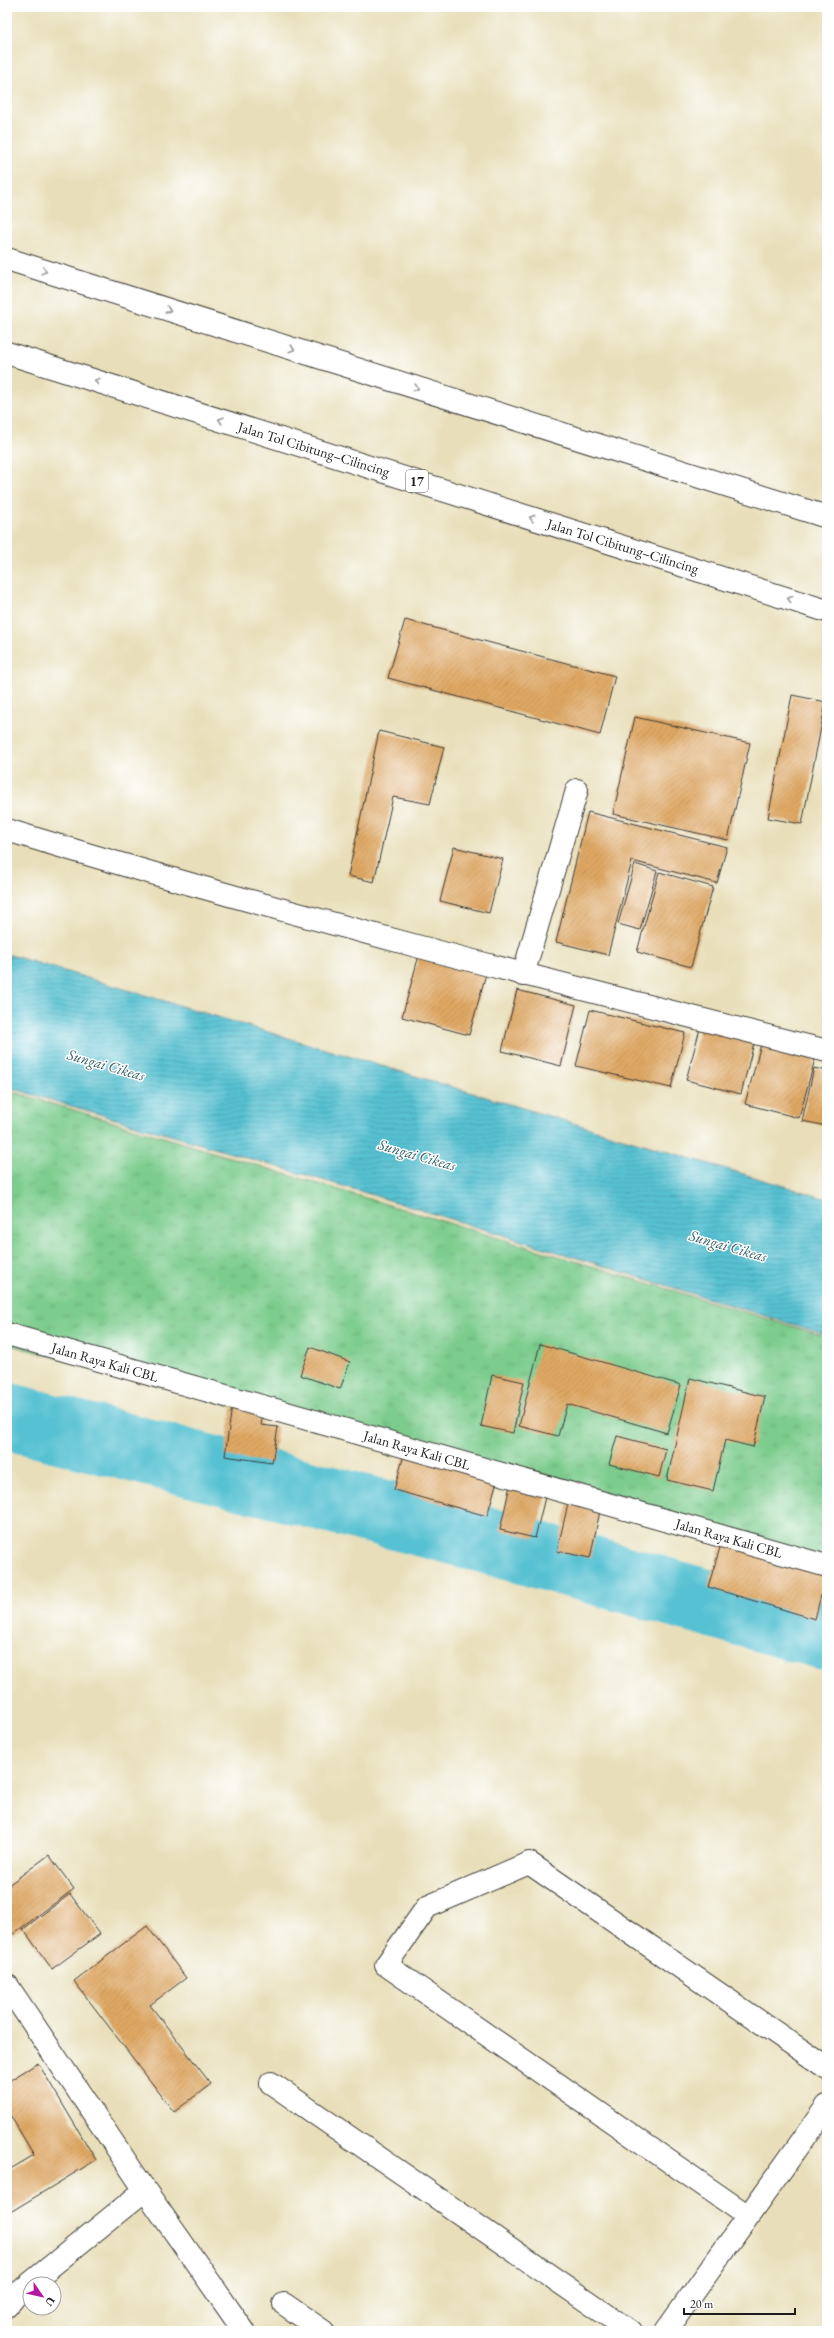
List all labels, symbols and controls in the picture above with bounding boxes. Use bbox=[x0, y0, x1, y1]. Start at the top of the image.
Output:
one-way arrow bbox=[40, 266, 47, 275]
one-way arrow bbox=[164, 305, 171, 314]
one-way arrow bbox=[289, 344, 296, 353]
one-way arrow bbox=[94, 377, 101, 386]
one-way arrow bbox=[413, 383, 420, 392]
one-way arrow bbox=[218, 416, 225, 425]
street label: Jalan Tol Cibitung–Cilincing bbox=[235, 417, 393, 481]
road number: 17 bbox=[406, 470, 428, 492]
one-way arrow bbox=[529, 514, 536, 523]
street label: Jalan Tol Cibitung–Cilincing bbox=[544, 514, 702, 578]
one-way arrow bbox=[786, 595, 793, 604]
water label: Sungai Cikeas bbox=[64, 1044, 148, 1085]
water label: Sungai Cikeas bbox=[375, 1134, 459, 1175]
water label: Sungai Cikeas bbox=[686, 1225, 770, 1266]
street label: Jalan Raya Kali CBL bbox=[49, 1338, 161, 1386]
street label: Jalan Raya Kali CBL bbox=[361, 1426, 473, 1474]
street label: Jalan Raya Kali CBL bbox=[673, 1514, 785, 1562]
north arrow bbox=[22, 2276, 62, 2316]
scale bar bbox=[684, 2290, 795, 2316]
text: U bbox=[42, 2294, 58, 2310]
text: 20 m bbox=[690, 2296, 714, 2312]

